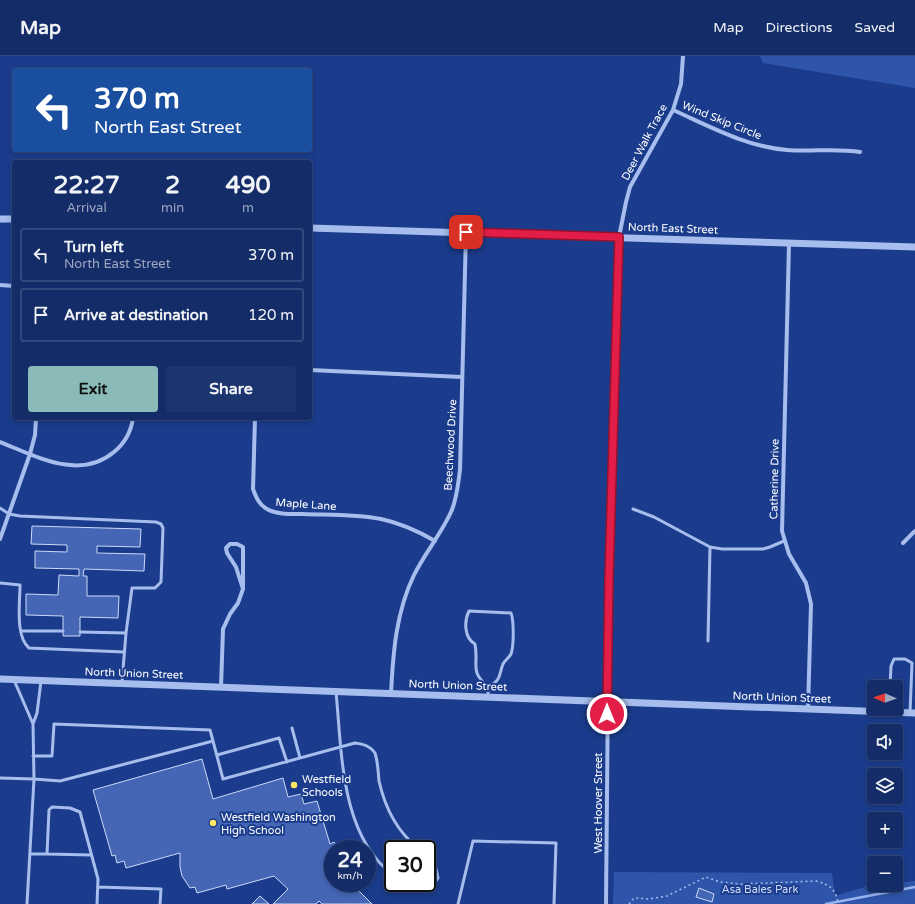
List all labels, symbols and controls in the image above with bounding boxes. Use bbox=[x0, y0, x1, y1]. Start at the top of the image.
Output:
text: Map bbox=[20, 17, 61, 39]
text: Map bbox=[713, 19, 744, 36]
text: Directions bbox=[766, 19, 833, 36]
text: Saved bbox=[855, 19, 895, 36]
text: 370 m bbox=[94, 82, 180, 116]
icon: left bbox=[28, 84, 80, 136]
street label: Wind Skip Circle bbox=[680, 99, 764, 142]
street label: Deer Walk Trace bbox=[619, 102, 670, 183]
text: North East Street bbox=[94, 116, 242, 138]
text: 22:27 bbox=[53, 171, 120, 200]
text: 2 bbox=[165, 171, 180, 200]
text: 490 bbox=[225, 171, 271, 200]
text: Arrival bbox=[66, 200, 107, 216]
text: min bbox=[161, 200, 184, 216]
text: m bbox=[242, 200, 254, 216]
pin bbox=[449, 215, 483, 249]
street label: North East Street bbox=[628, 220, 718, 237]
icon: arrive bbox=[455, 221, 477, 243]
text: Turn left bbox=[64, 238, 124, 256]
icon: left bbox=[30, 244, 52, 266]
text: 370 m bbox=[248, 246, 294, 264]
text: North East Street bbox=[64, 256, 171, 272]
icon: arrive bbox=[30, 304, 52, 326]
text: Arrive at destination bbox=[64, 306, 208, 324]
text: 120 m bbox=[248, 306, 294, 324]
button: Exit bbox=[28, 366, 158, 412]
button: Share bbox=[166, 366, 296, 412]
street label: Beechwood Drive bbox=[442, 399, 459, 491]
street label: Catherine Drive bbox=[767, 439, 782, 519]
street label: Maple Lane bbox=[275, 496, 337, 513]
street label: North Union Street bbox=[84, 665, 183, 682]
street label: North Union Street bbox=[408, 677, 507, 694]
north arrow bbox=[867, 680, 903, 716]
map controls bbox=[867, 680, 903, 892]
street label: North Union Street bbox=[732, 689, 831, 706]
position arrow bbox=[586, 693, 628, 735]
button: sound bbox=[867, 724, 903, 760]
street label: West Hoover Street bbox=[592, 752, 605, 854]
button: layers bbox=[867, 768, 903, 804]
place label: Westfield Schools bbox=[302, 773, 351, 799]
marker: Westfield Schools bbox=[289, 780, 299, 790]
place label: Westfield Washington High School bbox=[221, 811, 336, 837]
button: + bbox=[867, 812, 903, 848]
marker: Westfield Washington High School bbox=[208, 818, 218, 828]
speed limit sign: 30 bbox=[384, 840, 436, 892]
text: 24 bbox=[337, 849, 363, 873]
button: − bbox=[867, 856, 903, 892]
text: km/h bbox=[337, 870, 363, 882]
park label: Asa Bales Park bbox=[722, 883, 798, 896]

